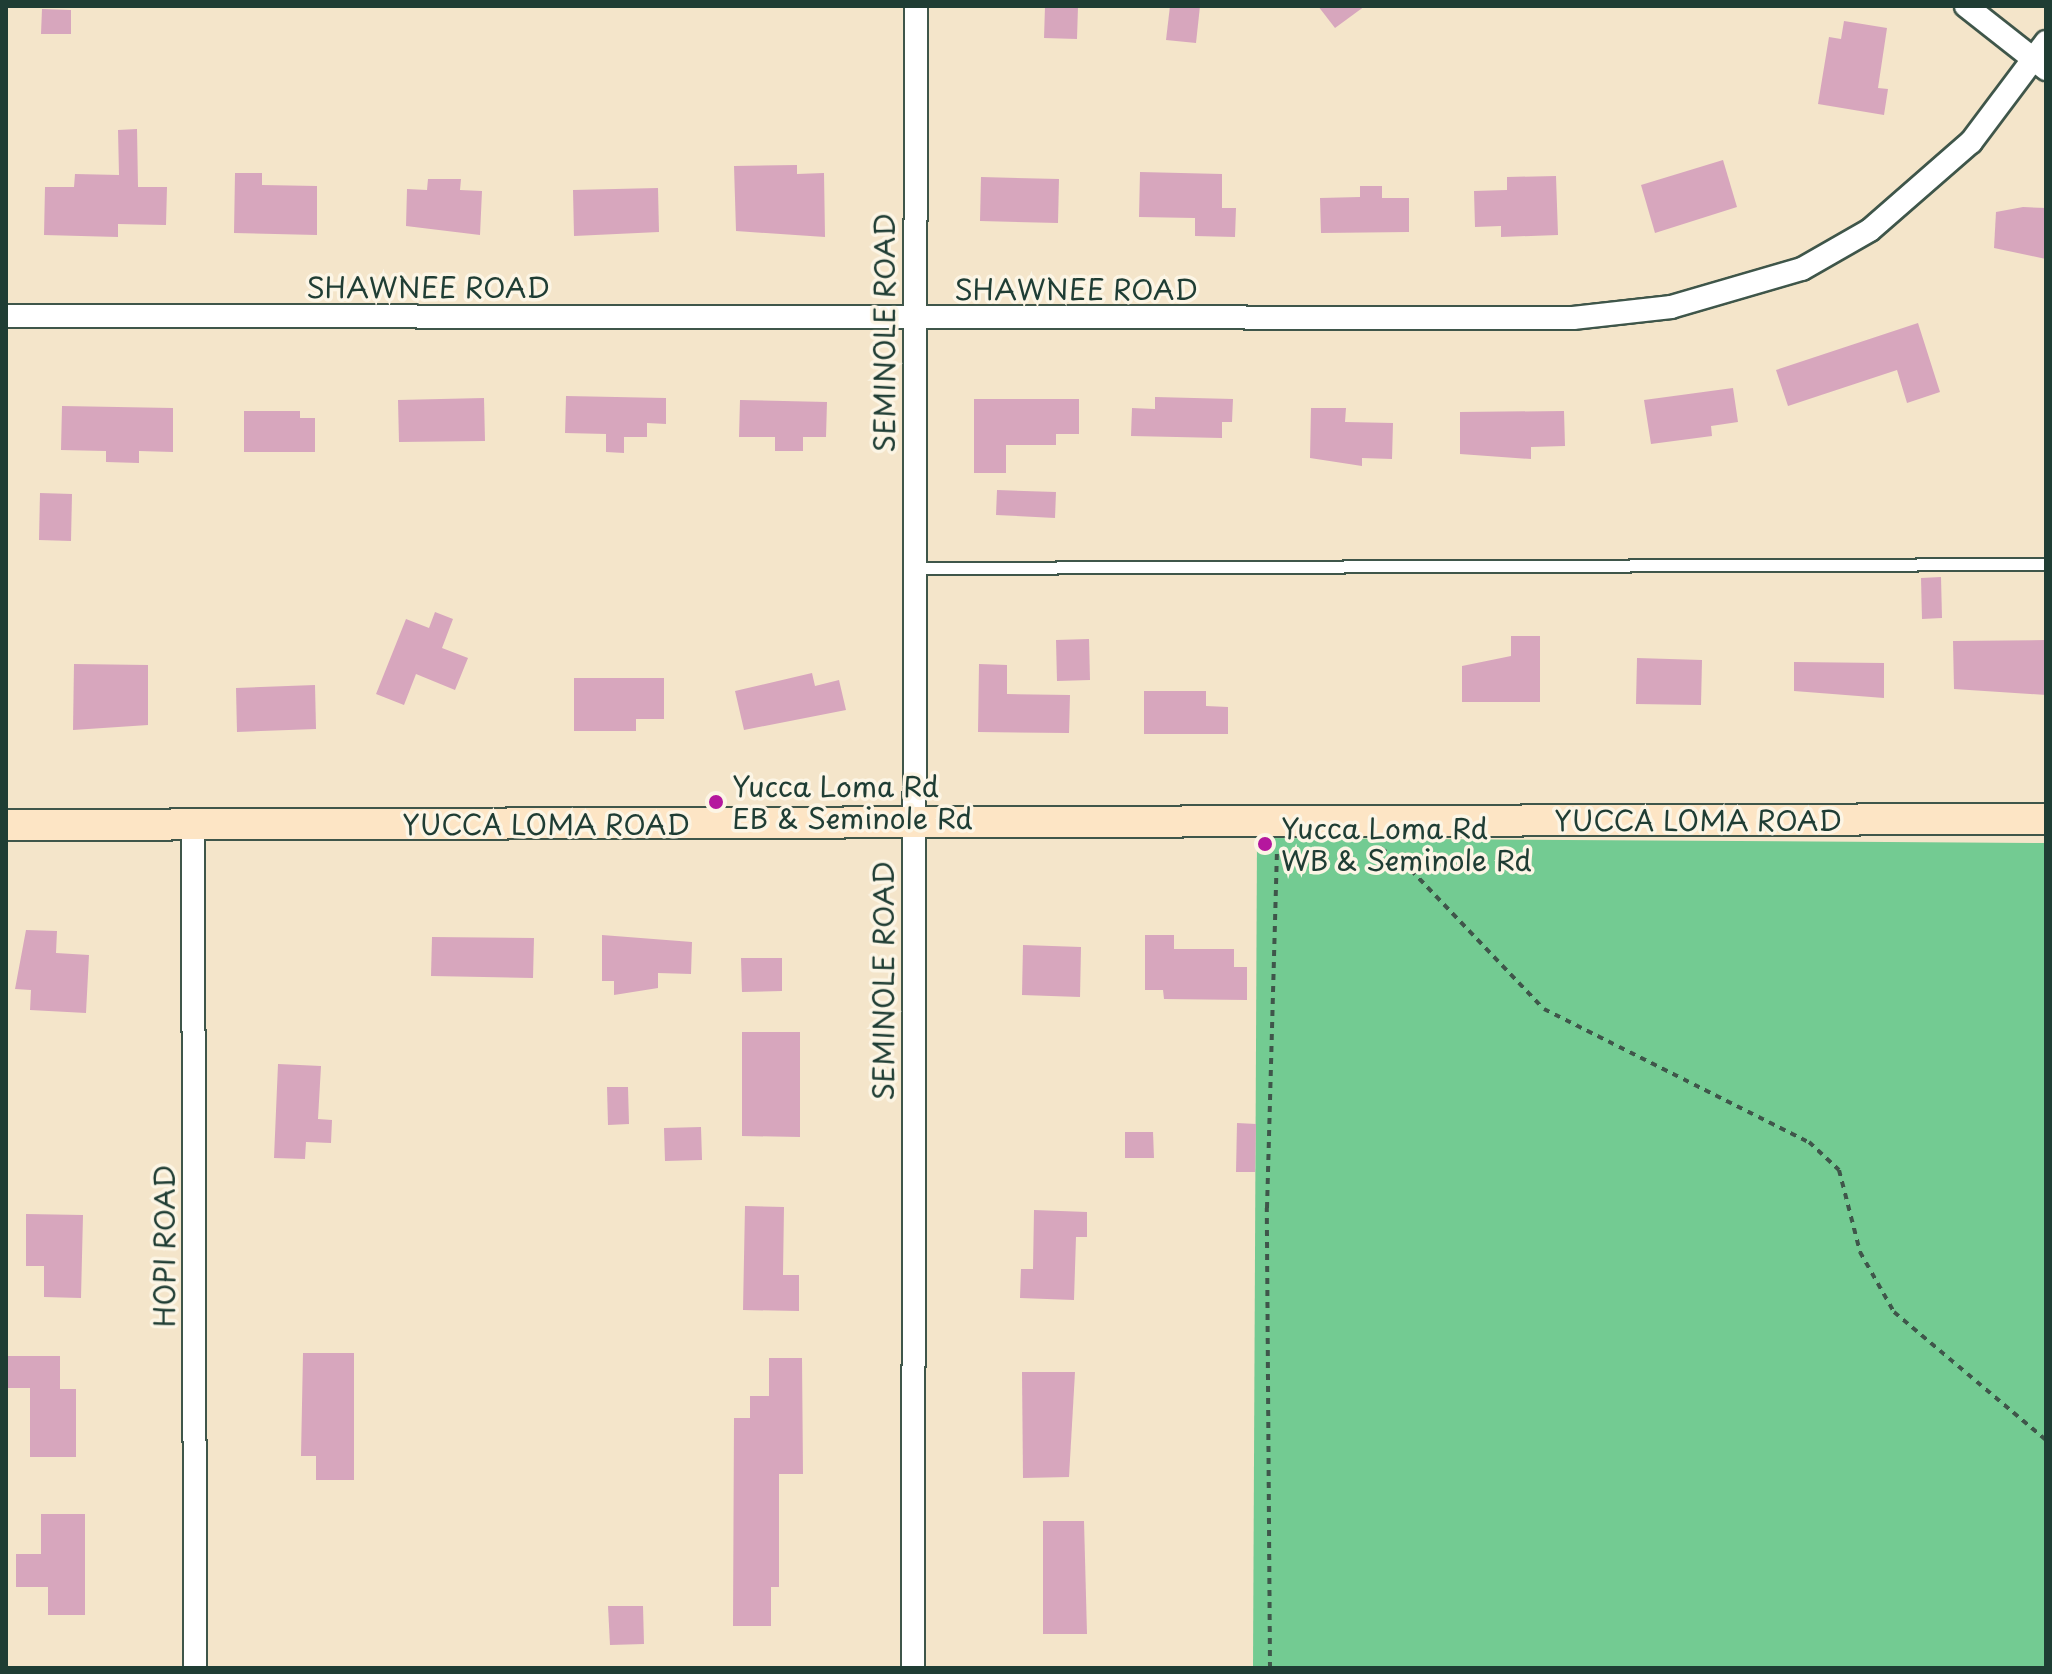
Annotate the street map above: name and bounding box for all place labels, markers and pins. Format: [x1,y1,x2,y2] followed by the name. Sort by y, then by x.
[732,769,974,835] place label: Yucca Loma Rd EB & Seminole Rd
[707,793,725,811] marker: Yucca Loma Rd EB & Seminole Rd
[1281,811,1534,877] place label: Yucca Loma Rd WB & Seminole Rd
[1256,835,1274,853] marker: Yucca Loma Rd WB & Seminole Rd

